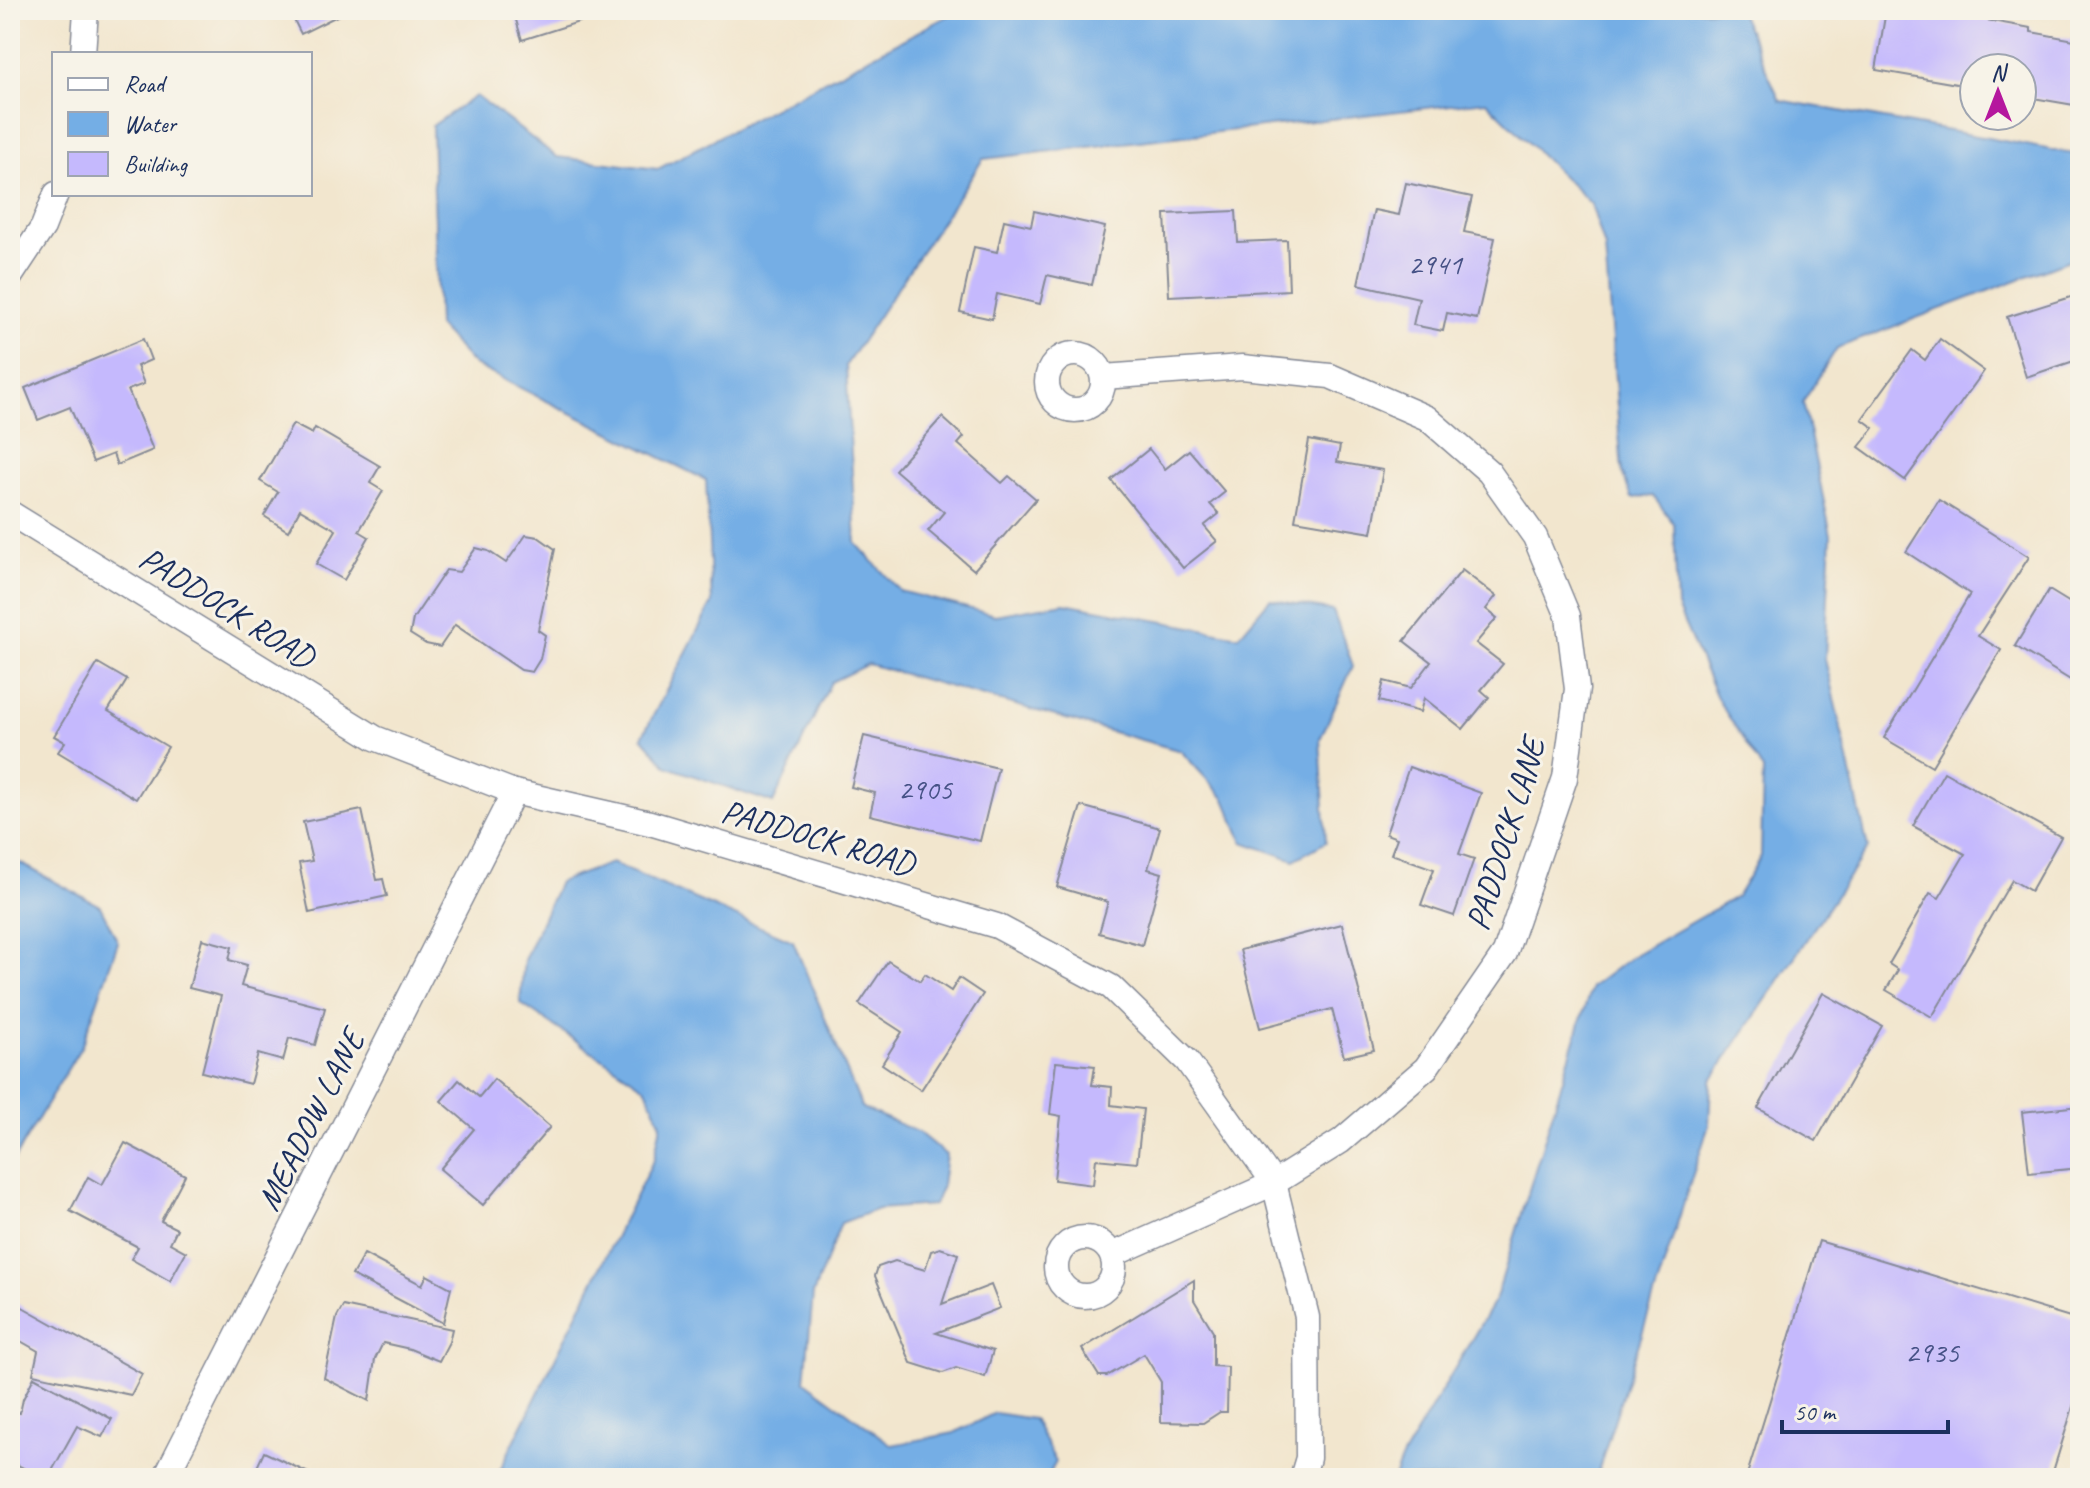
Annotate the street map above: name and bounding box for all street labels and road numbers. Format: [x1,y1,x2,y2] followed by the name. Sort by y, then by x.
[132,536,325,680] street label: PADDOCK ROAD
[1455,729,1556,935] street label: PADDOCK LANE
[717,789,922,886] street label: PADDOCK ROAD
[246,1019,376,1217] street label: MEADOW LANE

